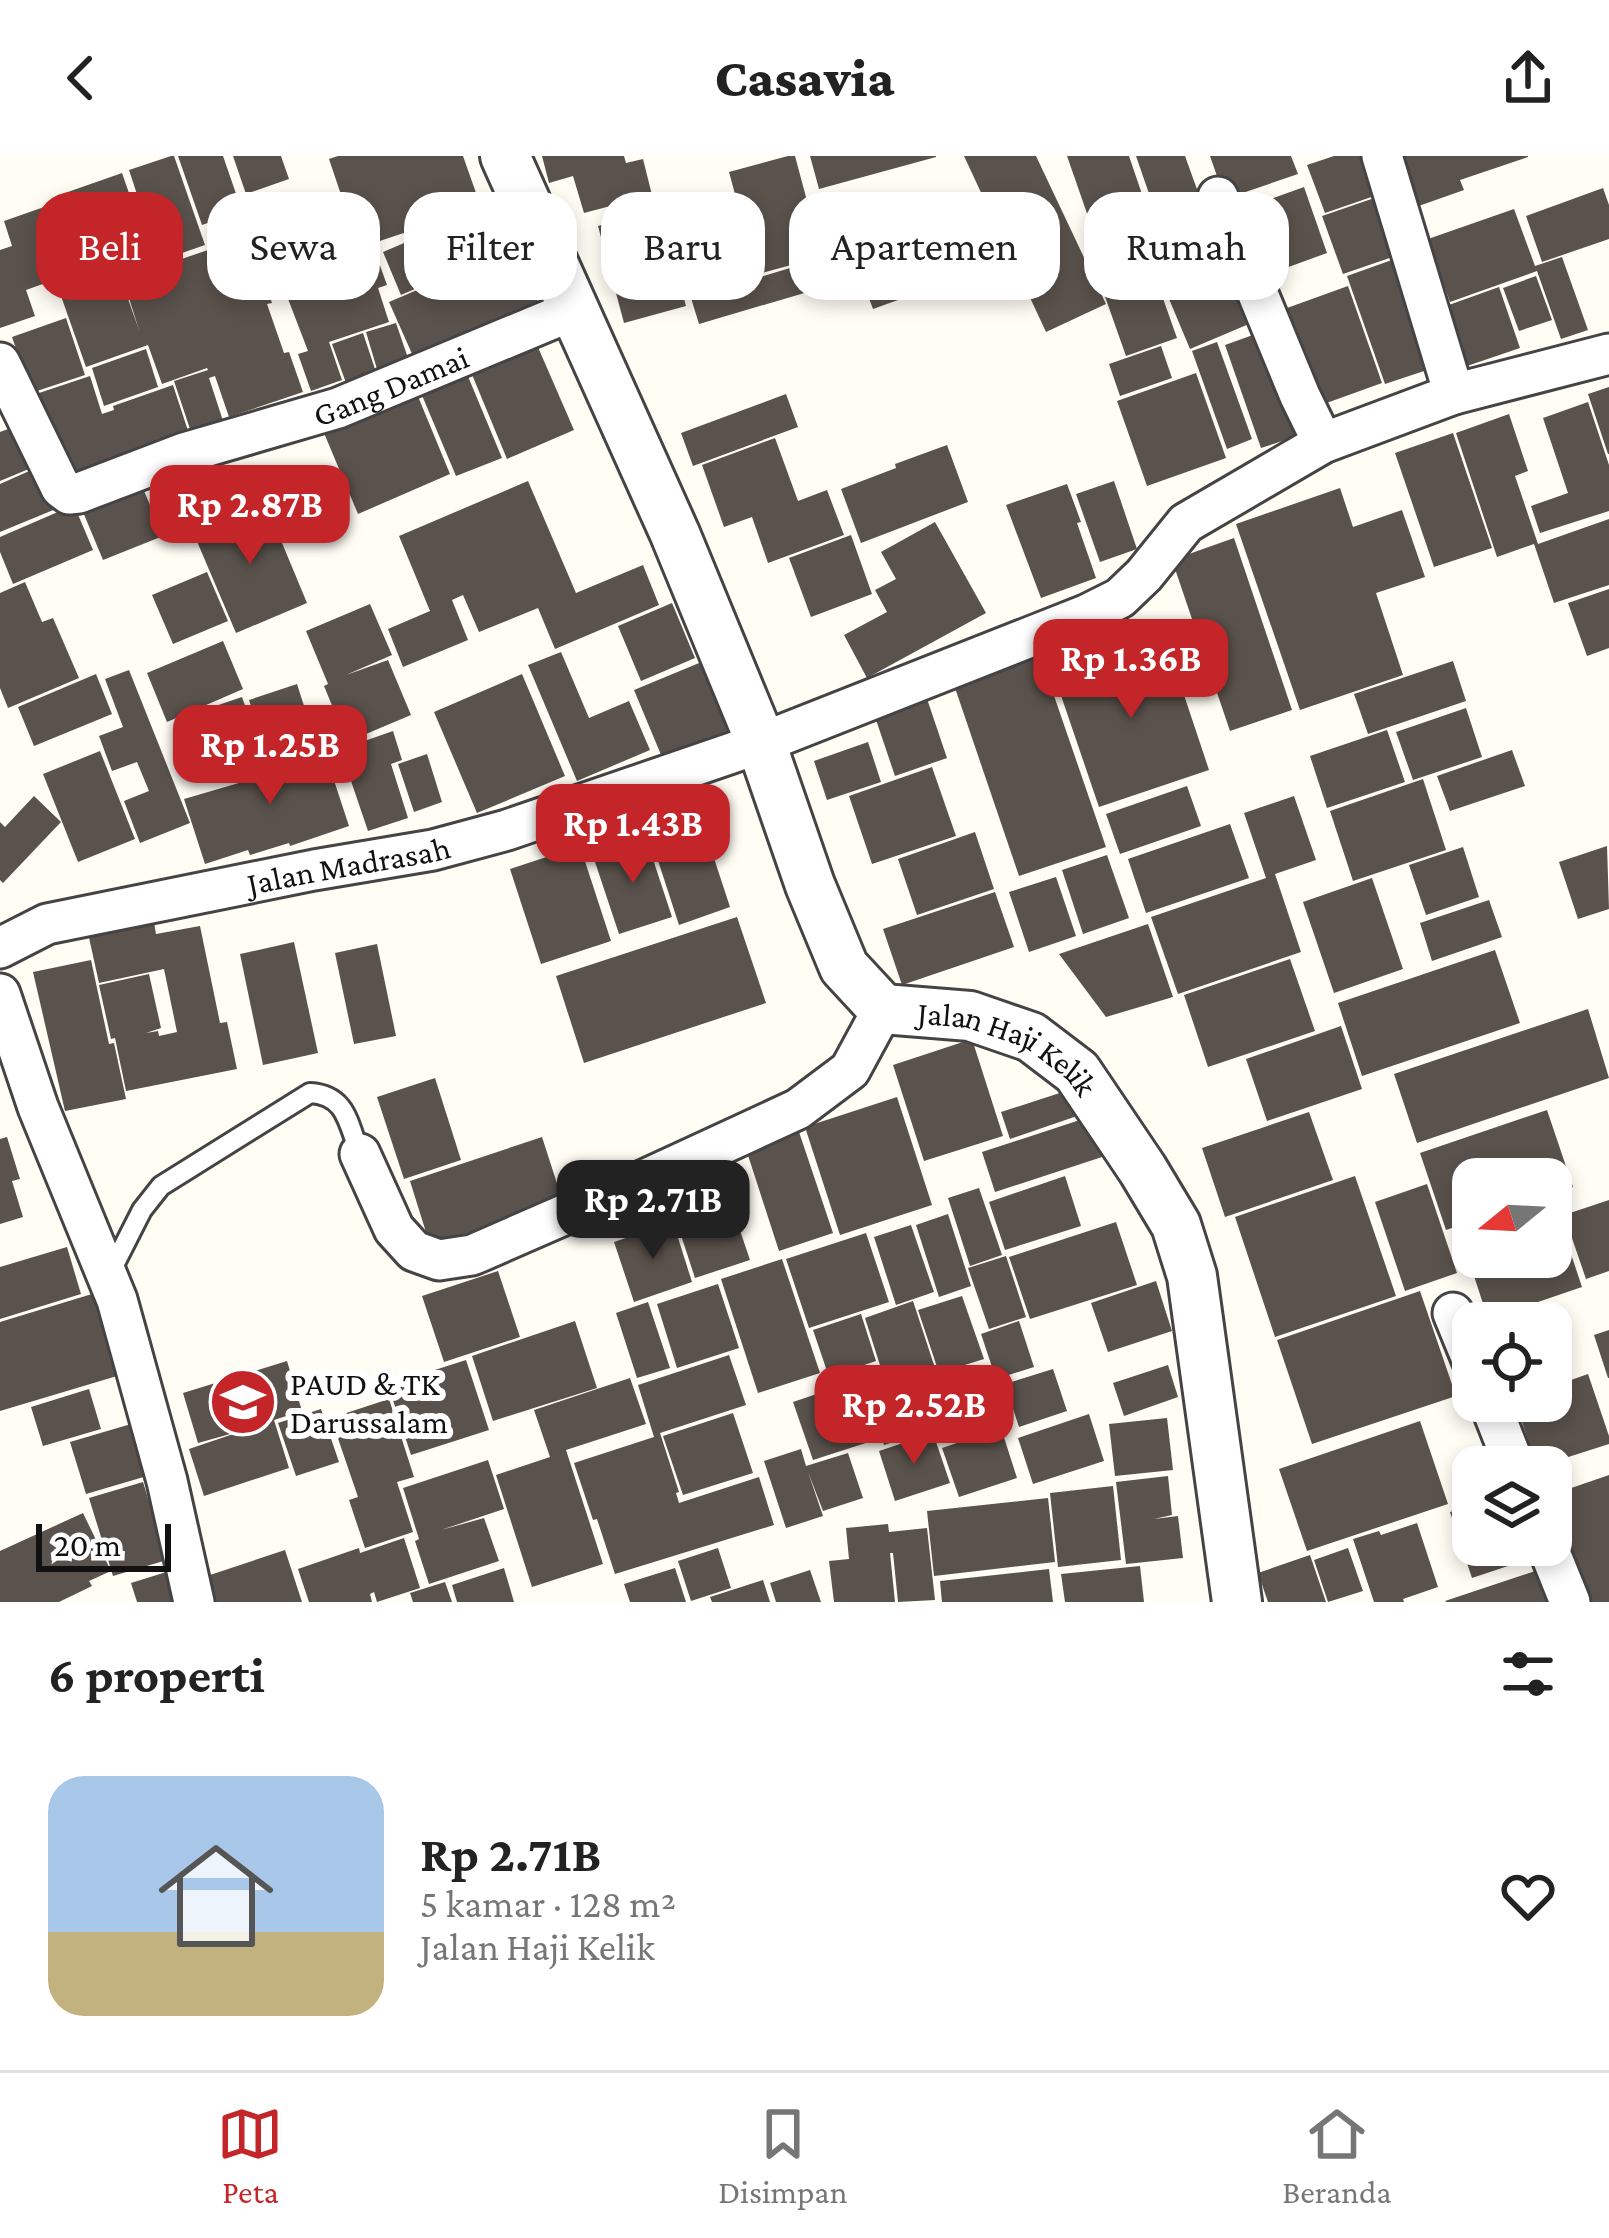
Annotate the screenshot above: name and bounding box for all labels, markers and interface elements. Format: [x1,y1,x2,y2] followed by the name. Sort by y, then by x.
[48,45,114,111] icon: back
[1495,45,1561,111] icon: share
[715,48,894,108] text: Casavia
[36,192,183,300] chip: Beli
[207,192,380,300] chip: Sewa
[404,192,577,300] chip: Filter
[601,192,765,300] chip: Baru
[789,192,1060,300] chip: Apartemen
[1084,192,1289,300] chip: Rumah
[309,338,473,433] street label: Gang Damai
[126,465,374,567] pin: Rp 2.87B
[177,482,323,525] text: Rp 2.87B
[1007,619,1255,721] pin: Rp 1.36B
[1060,636,1202,679] text: Rp 1.36B
[146,705,394,807] pin: Rp 1.25B
[200,722,340,765] text: Rp 1.25B
[509,784,757,886] pin: Rp 1.43B
[563,801,703,844] text: Rp 1.43B
[241,828,454,902] street label: Jalan Madrasah
[913,993,1106,1102] street label: Jalan Haji Kelik
[1452,1158,1572,1278] north arrow
[1452,1158,1572,1566] map controls
[529,1160,777,1262] pin: Rp 2.71B
[584,1177,722,1220] text: Rp 2.71B
[1452,1302,1572,1422] button: locate
[290,1365,448,1440] place label: PAUD & TK Darussalam
[790,1365,1038,1467] pin: Rp 2.52B
[208,1367,278,1437] school or university icon: PAUD & TK Darussalam
[842,1382,986,1425] text: Rp 2.52B
[1452,1446,1572,1566] button: layers
[36,1518,171,1571] scale bar
[54,1526,121,1563] text: 20 m
[1495,1641,1561,1707] icon: filters
[48,1646,265,1703] text: 6 properti
[144,1824,288,1968] icon: home
[420,1825,601,1882] text: Rp 2.71B
[1495,1863,1561,1929] icon: heart
[420,1882,676,1925] text: 5 kamar · 128 m²
[420,1925,655,1968] text: Jalan Haji Kelik
[217,2101,283,2210] tab: Peta
[718,2101,847,2210] tab: Disimpan
[1282,2101,1392,2210] tab: Beranda

